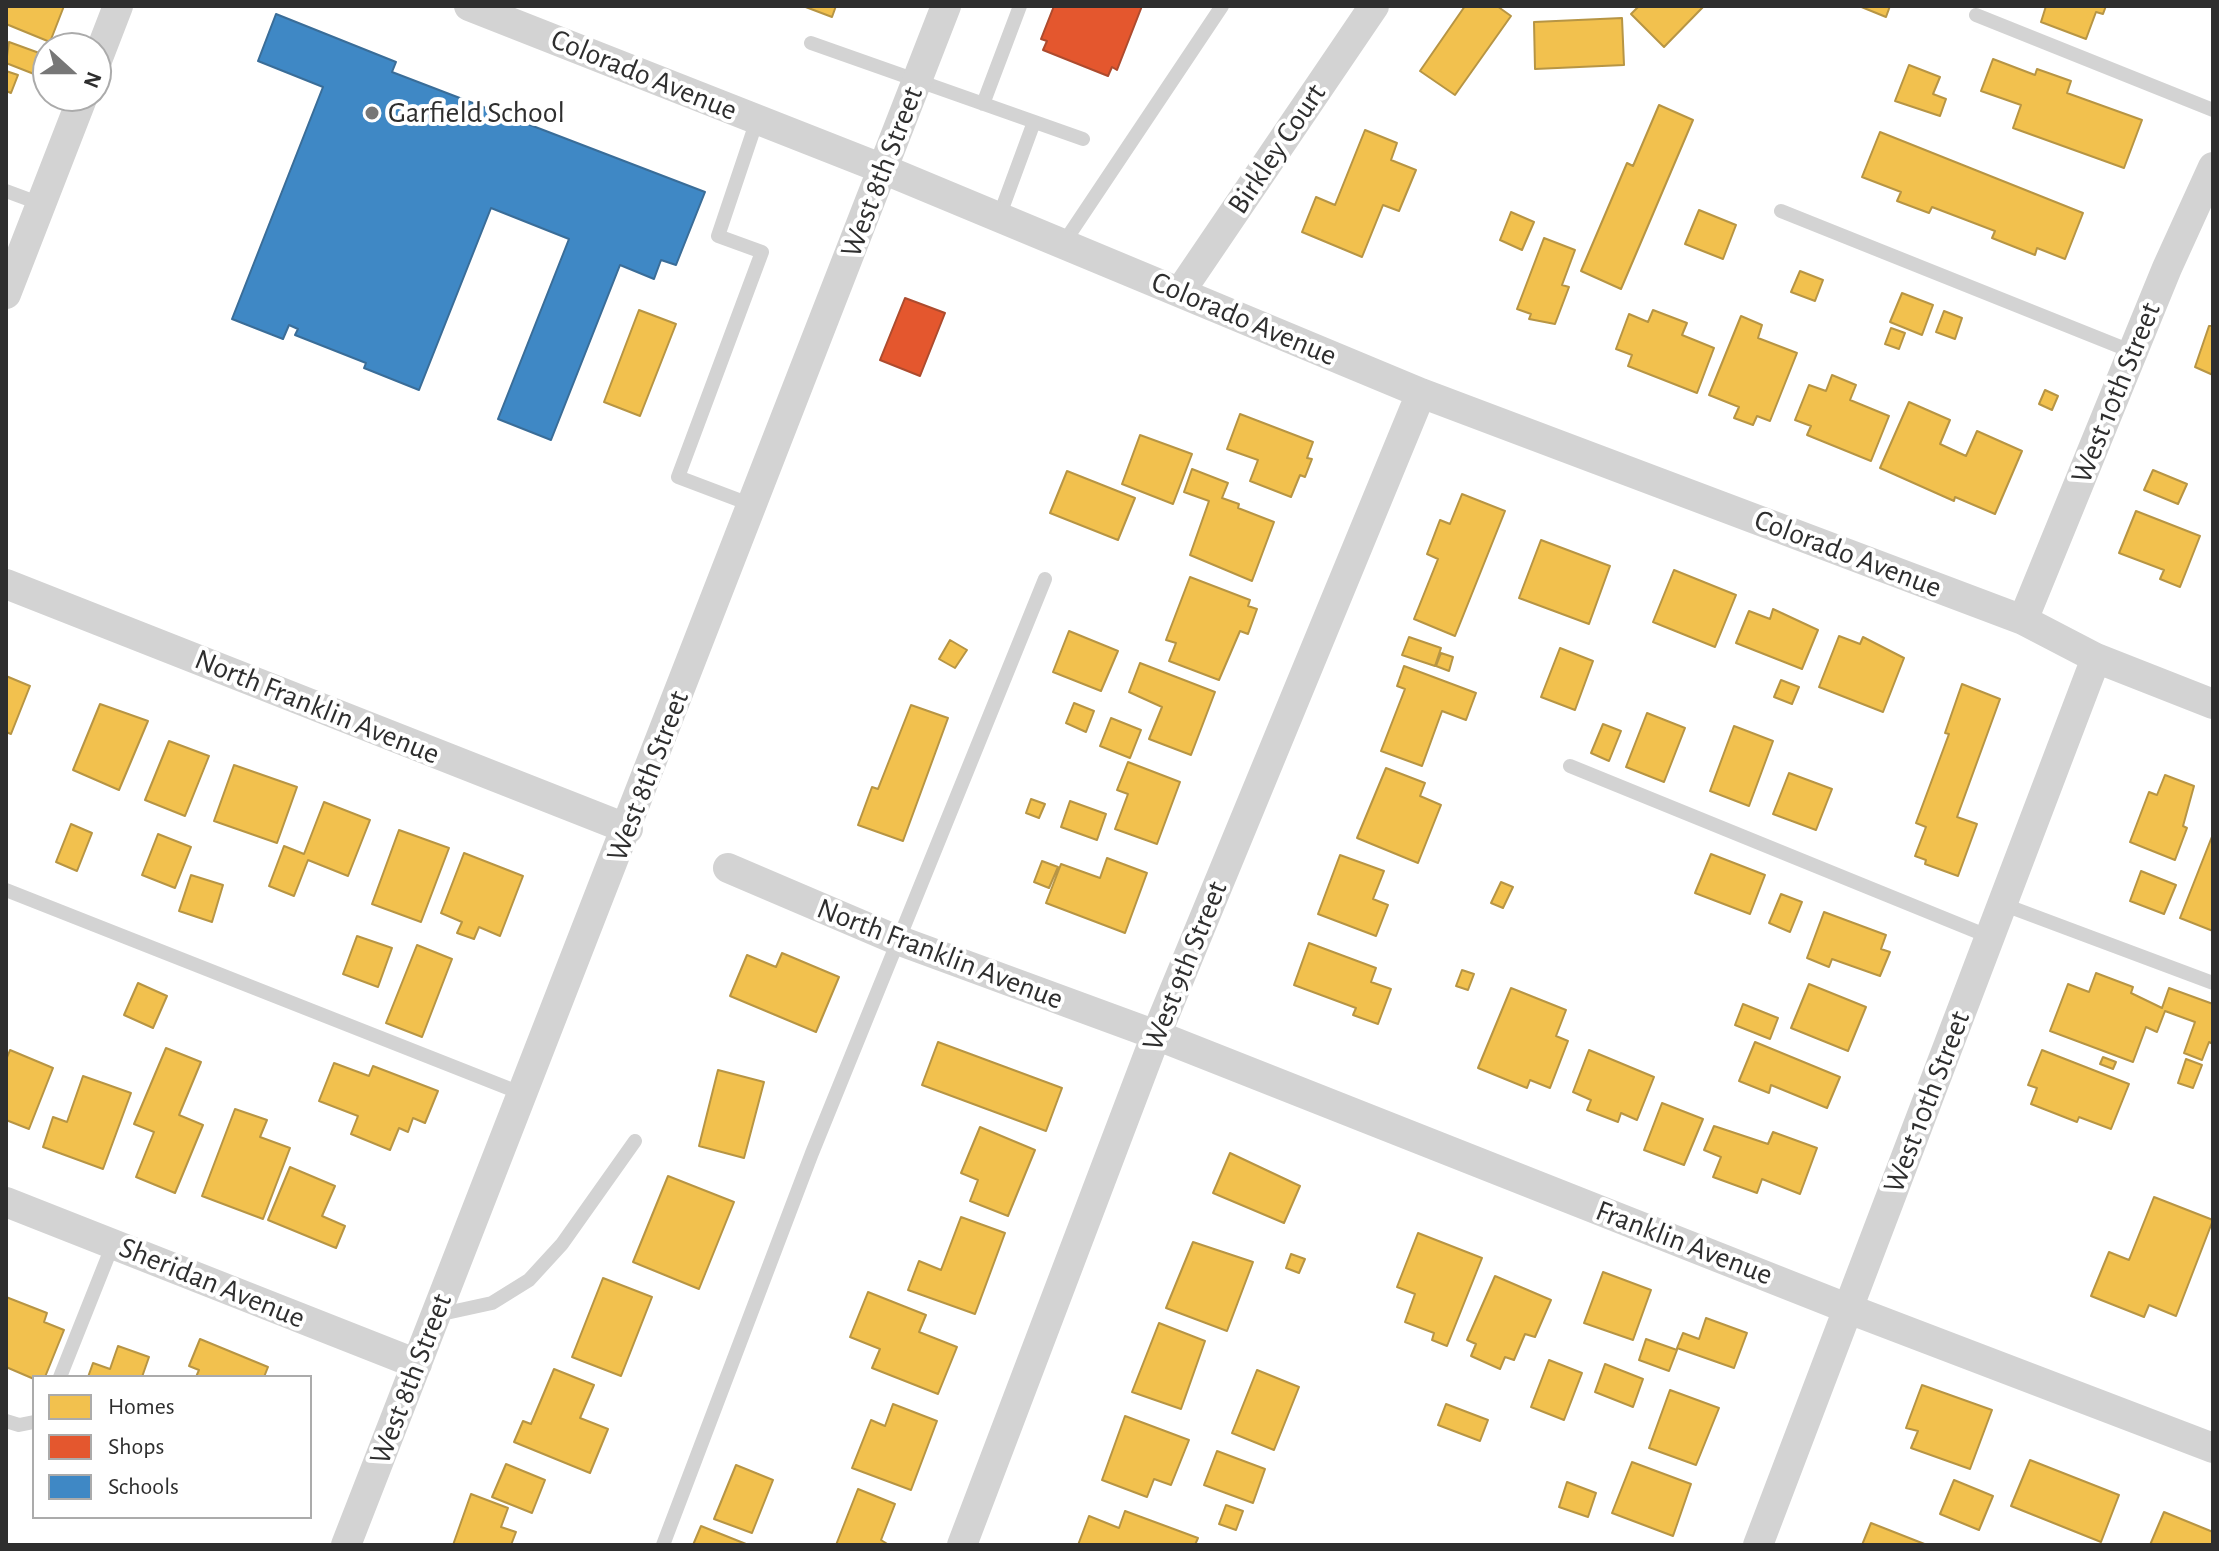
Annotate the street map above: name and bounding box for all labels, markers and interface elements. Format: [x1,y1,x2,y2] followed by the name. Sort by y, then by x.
[546,21,742,129] street label: Colorado Avenue
[32,32,112,112] north arrow
[80,69,106,91] text: N
[1220,77,1334,221] street label: Birkley Court
[833,82,931,262] street label: West 8th Street
[388,95,565,131] place label: Garfield School
[363,104,381,122] marker: Garfield School
[1146,264,1342,374] street label: Colorado Avenue
[2063,297,2169,489] street label: West 10th Street
[1749,502,1947,606] street label: Colorado Avenue
[189,641,445,773] street label: North Franklin Avenue
[599,686,697,866] street label: West 8th Street
[1135,876,1235,1056] street label: West 9th Street
[812,890,1068,1018] street label: North Franklin Avenue
[1876,1006,1978,1198] street label: West 10th Street
[1590,1193,1778,1293] street label: Franklin Avenue
[114,1229,310,1337] street label: Sheridan Avenue
[362,1289,460,1469] street label: West 8th Street
[32,1375,312,1519] legend
[108,1395,175,1419] text: Homes
[108,1435,164,1459] text: Shops
[108,1475,179,1499] text: Schools

